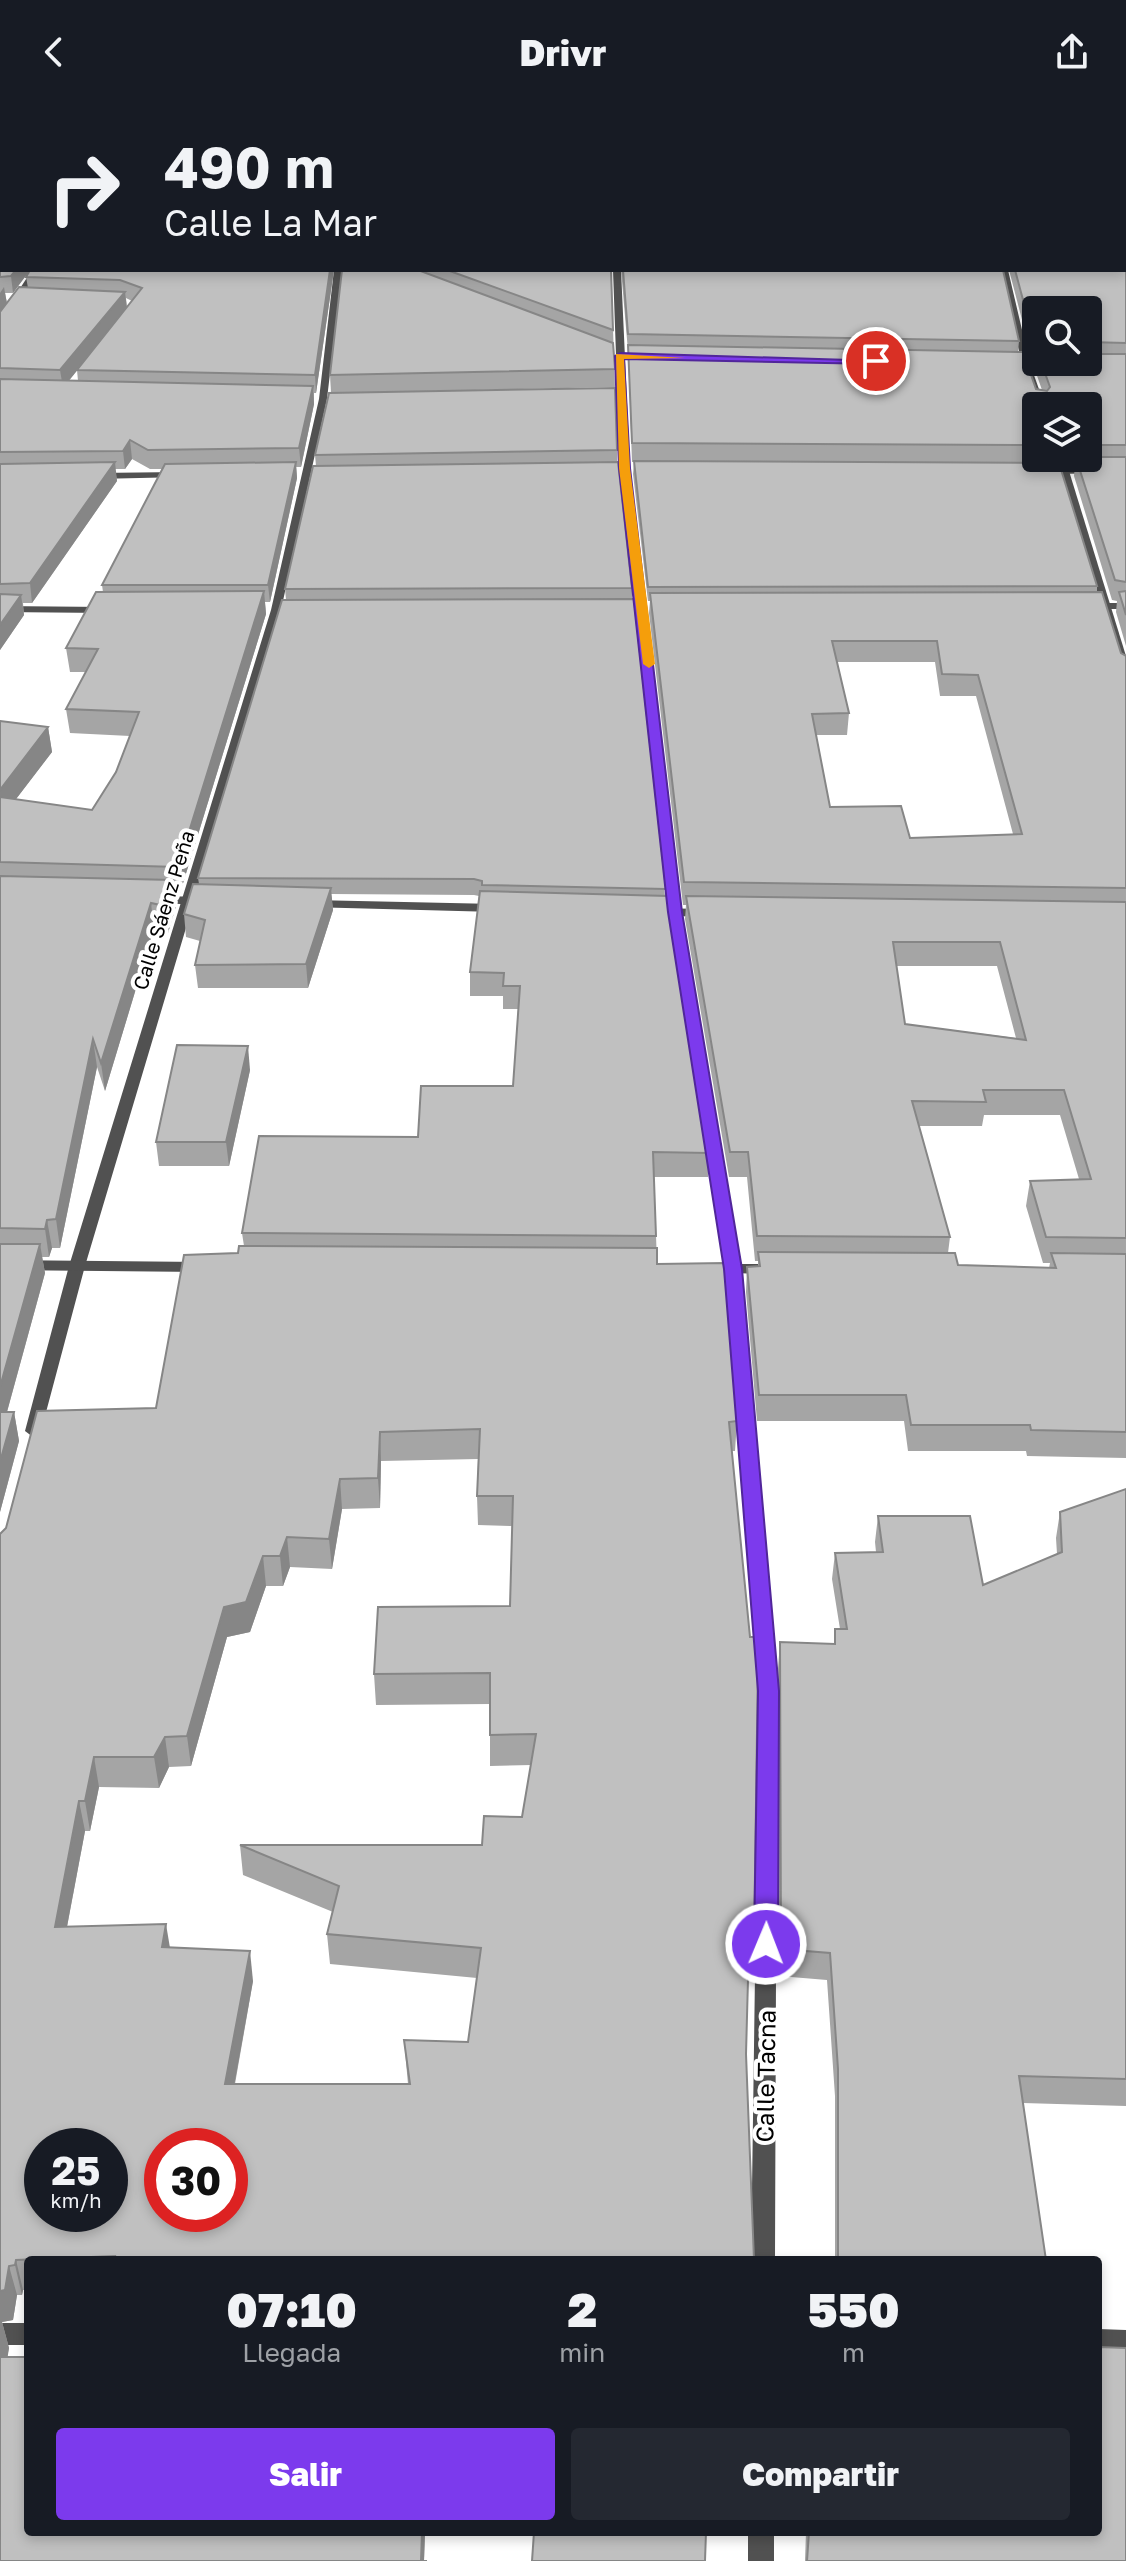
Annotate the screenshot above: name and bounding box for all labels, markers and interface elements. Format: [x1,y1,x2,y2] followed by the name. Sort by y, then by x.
[32,30,76,74] icon: back
[1050,30,1094,74] icon: share
[520,31,606,74] text: Drivr
[164,133,334,200] text: 490 m
[32,136,136,240] icon: right
[164,201,377,244] text: Calle La Mar
[1022,296,1102,472] map controls
[1022,296,1102,376] button: search
[842,327,910,395] pin
[854,339,898,383] icon: arrive
[1022,392,1102,472] button: layers
[127,827,199,993] street label: Calle Sáenz Peña
[724,1902,808,1986] position arrow
[749,2009,781,2143] street label: Calle Tacna
[144,2128,248,2232] speed limit sign: 30
[52,2146,100,2194] text: 25
[51,2188,101,2212] text: km/h
[226,2280,357,2338] text: 07:10
[567,2280,597,2338] text: 2
[808,2280,900,2338] text: 550
[242,2337,341,2368] text: Llegada
[559,2337,605,2368] text: min
[842,2337,865,2368] text: m
[56,2428,555,2520] button: Salir
[571,2428,1070,2520] button: Compartir

